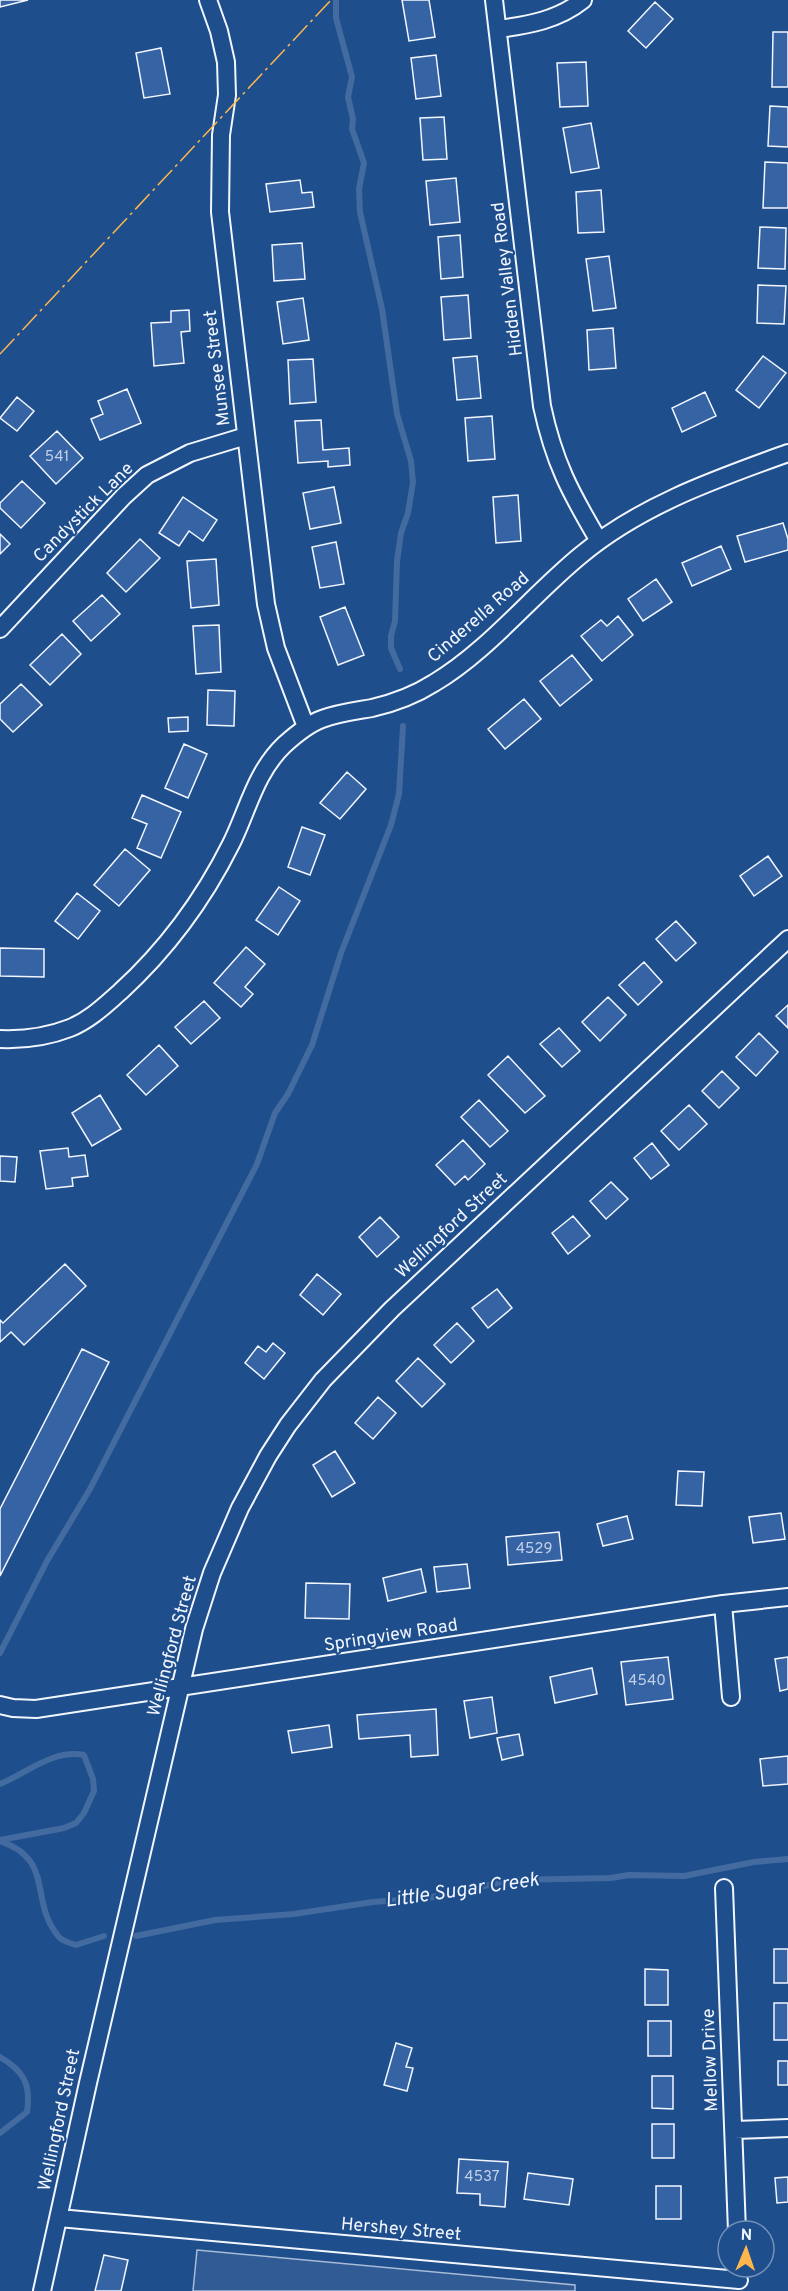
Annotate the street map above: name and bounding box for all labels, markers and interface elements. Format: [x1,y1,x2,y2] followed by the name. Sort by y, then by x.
[487,201,529,357] street label: Hidden Valley Road
[199,309,237,427] street label: Munsee Street
[45,448,69,467] house number: 541
[29,458,139,568] street label: Candystick Lane
[423,567,535,669] street label: Cinderella Road
[391,1168,513,1284] street label: Wellingford Street
[516,1540,552,1559] house number: 4529
[143,1573,203,1719] street label: Wellingford Street
[322,1614,460,1658] street label: Springview Road
[628,1672,666,1691] house number: 4540
[383,1867,541,1915] water label: Little Sugar Creek
[698,2008,724,2112] street label: Mellow Drive
[34,2047,86,2193] street label: Wellingford Street
[464,2168,500,2187] house number: 4537
[340,2213,462,2247] street label: Hershey Street
[716,2219,776,2279] north arrow
[740,2226,753,2246] text: N

